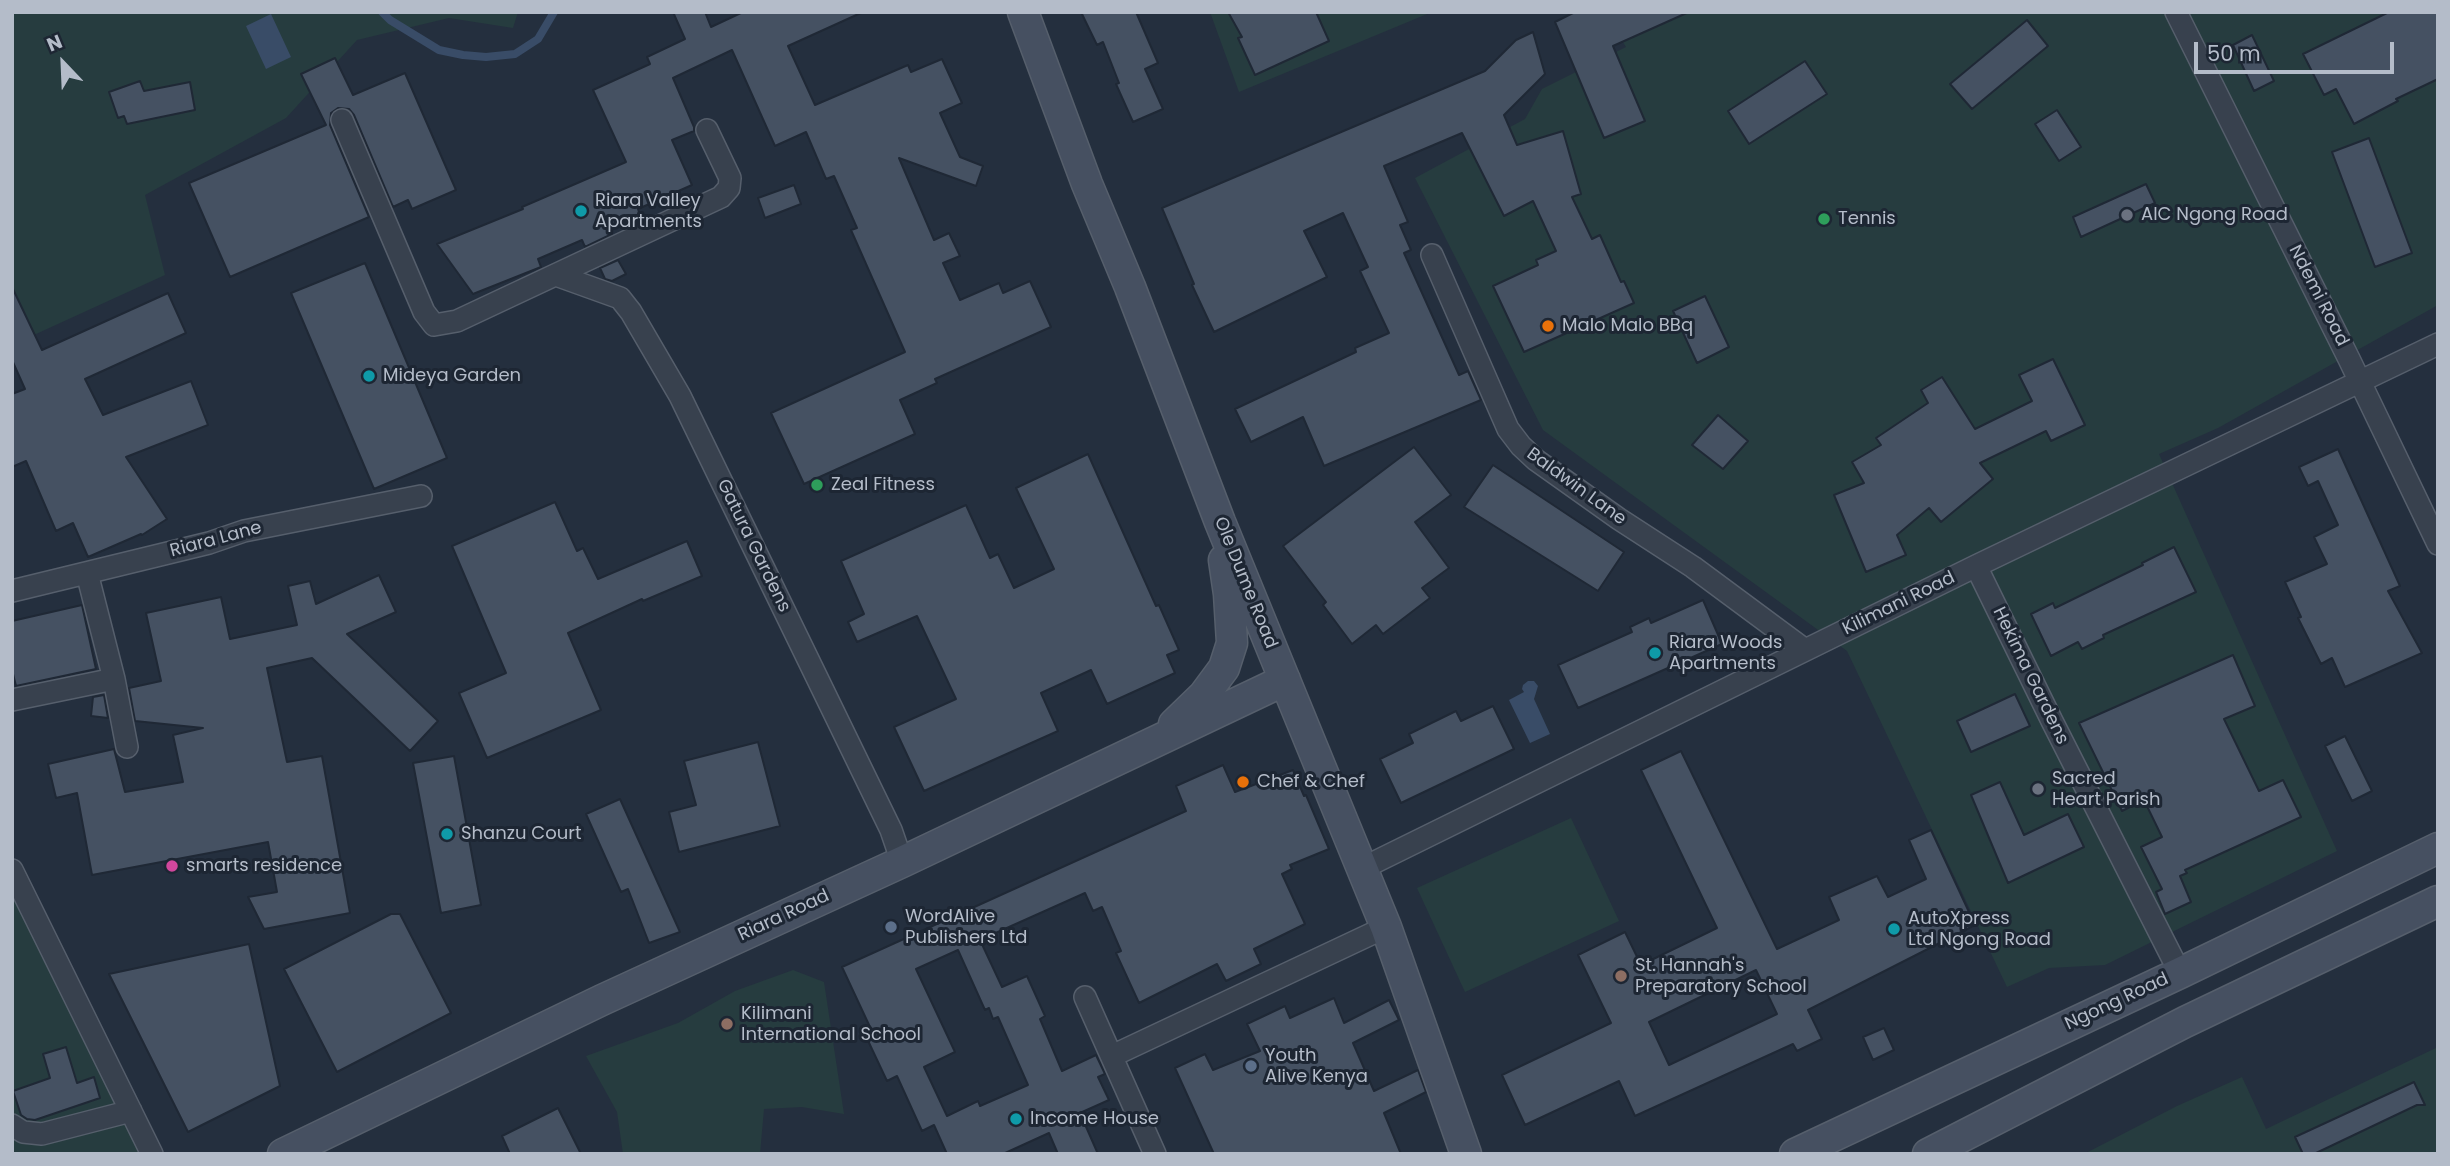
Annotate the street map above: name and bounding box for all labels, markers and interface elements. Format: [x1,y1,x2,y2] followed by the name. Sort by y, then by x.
[28,28,98,98] north arrow
[43,28,66,58] text: N
[2198,28,2398,72] scale bar
[2207,39,2261,68] text: 50 m
[595,190,702,232] place label: Riara Valley Apartments
[573,203,589,219] marker: Riara Valley Apartments
[2141,204,2288,226] place label: AIC Ngong Road
[2119,207,2135,223] marker: AIC Ngong Road
[1838,208,1896,230] place label: Tennis
[1816,211,1832,227] marker: Tennis
[2283,242,2353,350] street label: Ndemi Road
[1562,315,1693,337] place label: Malo Malo BBq
[1540,318,1556,334] marker: Malo Malo BBq
[383,365,521,387] place label: Mideya Garden
[361,368,377,384] marker: Mideya Garden
[1522,444,1630,530] street label: Baldwin Lane
[831,474,935,496] place label: Zeal Fitness
[711,476,795,616] street label: Gatura Gardens
[809,477,825,493] marker: Zeal Fitness
[1209,514,1281,652] street label: Ole Dume Road
[168,517,264,563] street label: Riara Lane
[1839,567,1959,641] street label: Kilimani Road
[1987,604,2073,748] street label: Hekima Gardens
[1669,632,1782,674] place label: Riara Woods Apartments
[1647,645,1663,661] marker: Riara Woods Apartments
[2052,768,2161,810] place label: Sacred Heart Parish
[1257,771,1365,793] place label: Chef & Chef
[1235,774,1251,790] marker: Chef & Chef
[2030,781,2046,797] marker: Sacred Heart Parish
[461,823,581,845] place label: Shanzu Court
[439,826,455,842] marker: Shanzu Court
[186,855,342,877] place label: smarts residence
[164,858,180,874] marker: smarts residence
[735,885,833,947] street label: Riara Road
[905,906,1027,948] place label: WordAlive Publishers Ltd
[1908,908,2051,950] place label: AutoXpress Ltd Ngong Road
[883,919,899,935] marker: WordAlive Publishers Ltd
[1886,921,1902,937] marker: AutoXpress Ltd Ngong Road
[1635,955,1807,998] place label: St. Hannah's Preparatory School
[1613,968,1629,984] marker: St. Hannah's Preparatory School
[2062,969,2172,1035] street label: Ngong Road
[741,1003,921,1046] place label: Kilimani International School
[719,1016,735,1032] marker: Kilimani International School
[1265,1045,1368,1088] place label: Youth Alive Kenya
[1243,1058,1259,1074] marker: Youth Alive Kenya
[1030,1108,1159,1130] place label: Income House
[1008,1111,1024,1127] marker: Income House

